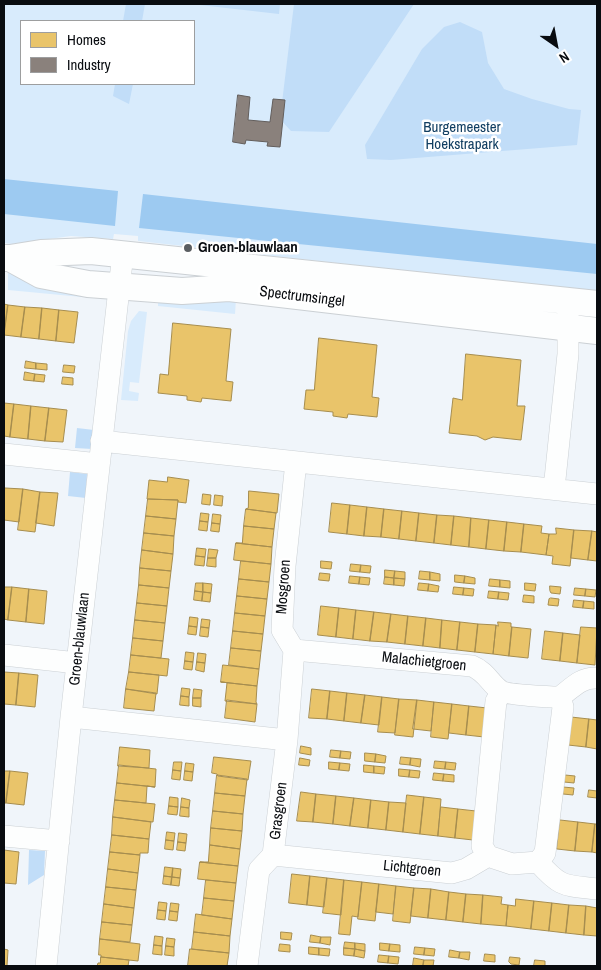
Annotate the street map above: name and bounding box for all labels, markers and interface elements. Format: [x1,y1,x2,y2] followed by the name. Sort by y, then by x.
[20,20,195,85] legend
[531,20,581,70] north arrow
[67,29,106,50] text: Homes
[556,48,573,67] text: N
[67,54,111,75] text: Industry
[423,119,501,154] park label: Burgemeester Hoekstrapark
[198,239,298,257] place label: Groen-blauwlaan
[182,242,194,254] marker: Groen-blauwlaan
[258,283,346,311] street label: Spectrumsingel
[273,559,295,615] street label: Mosgroen
[66,591,94,687] street label: Groen-blauwlaan
[381,649,467,675] street label: Malachietgroen
[267,781,291,841] street label: Grasgroen
[382,857,442,881] street label: Lichtgroen

